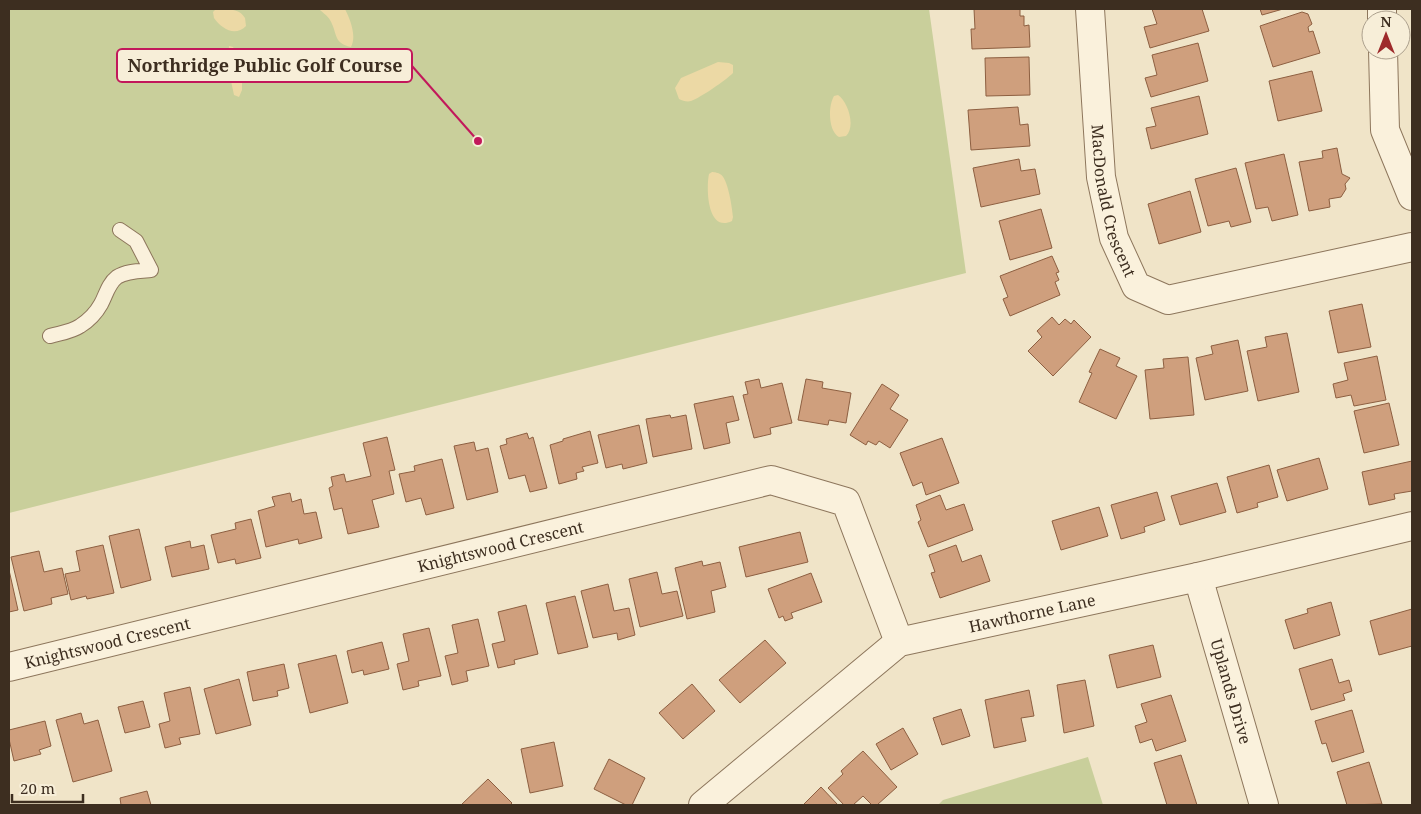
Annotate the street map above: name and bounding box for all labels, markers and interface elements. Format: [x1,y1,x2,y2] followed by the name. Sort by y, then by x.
[1361,10,1411,60] north arrow
[1380,12,1392,31] text: N
[117,49,412,82] callout: Northridge Public Golf Course
[127,53,403,77] text: Northridge Public Golf Course
[1087,124,1141,281] street label: MacDonald Crescent
[415,515,586,577] street label: Knightswood Crescent
[967,589,1097,638] street label: Hawthorne Lane
[22,612,193,674] street label: Knightswood Crescent
[1205,636,1257,747] street label: Uplands Drive
[12,772,84,804] scale bar
[20,778,55,798] text: 20 m

